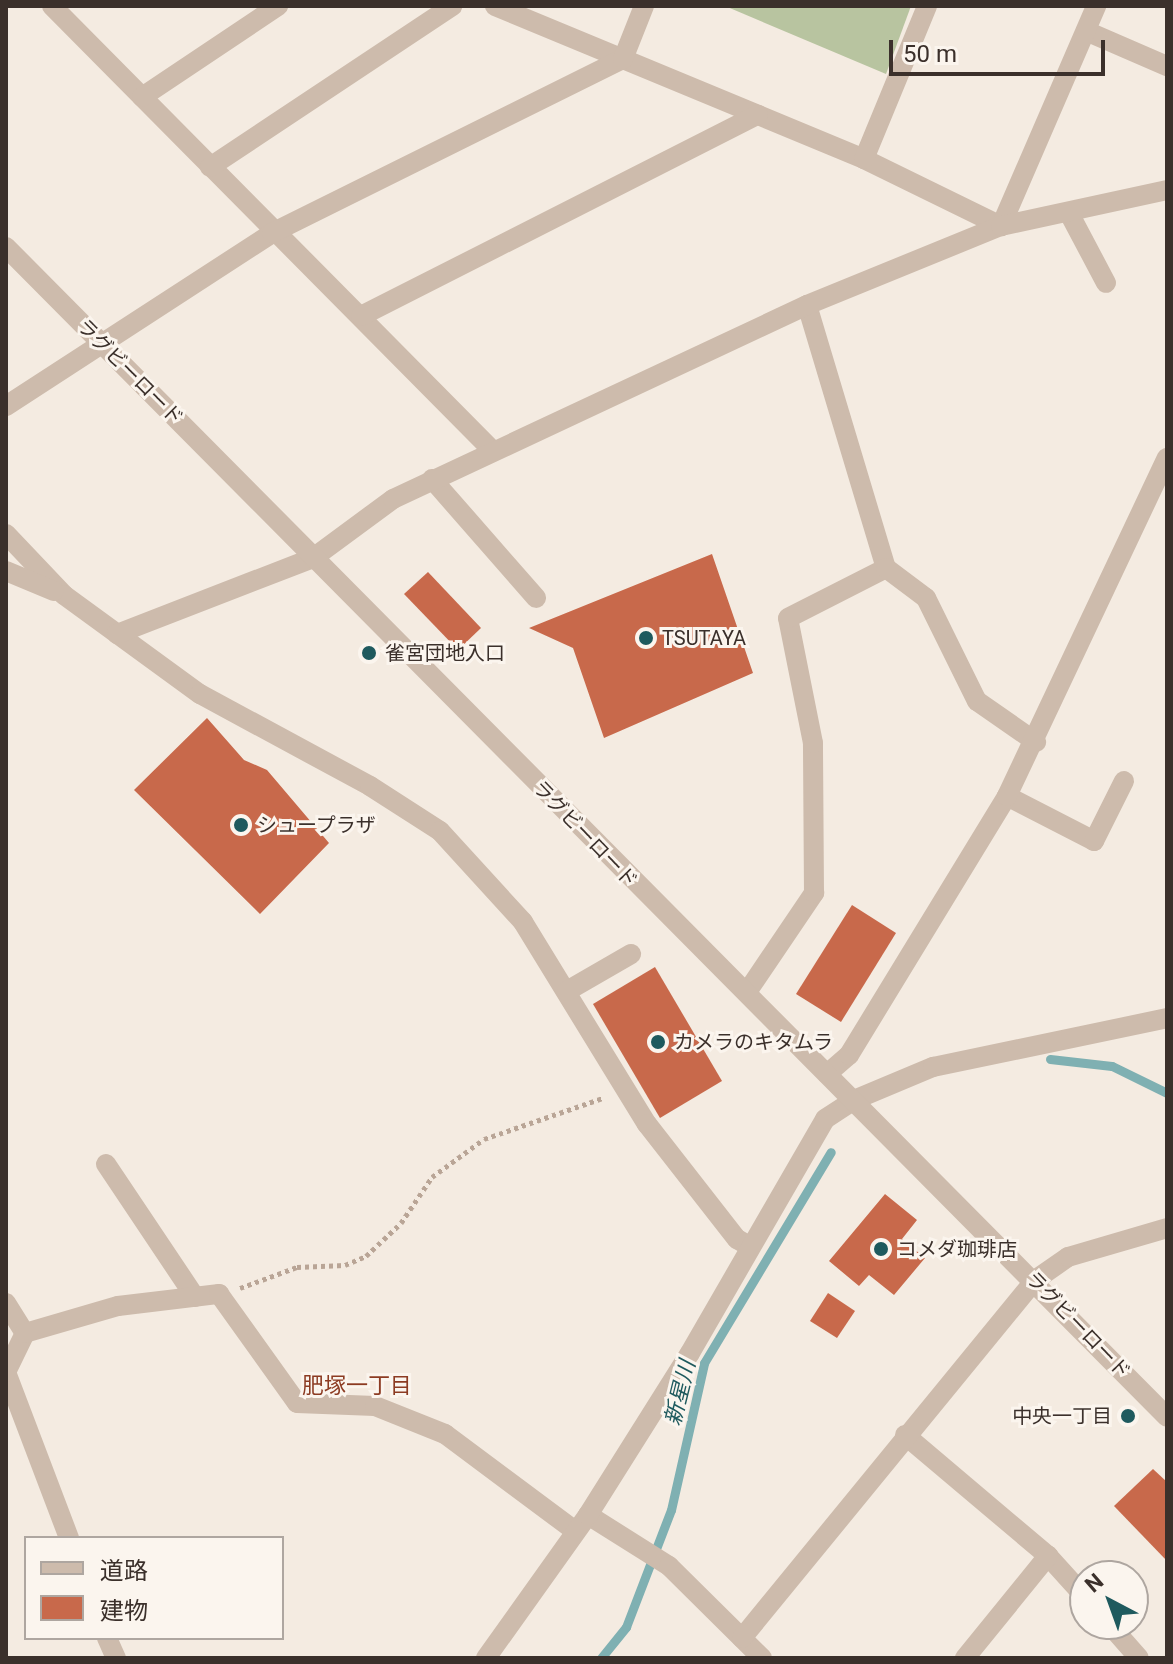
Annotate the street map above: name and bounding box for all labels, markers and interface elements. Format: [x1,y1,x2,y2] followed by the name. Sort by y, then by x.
[893,24,1109,74] scale bar
[903,40,957,68] text: 50 m
[72,314,188,430] street label: ラグビーロード
[662,626,746,650] place label: TSUTAYA
[637,629,655,647] marker: TSUTAYA
[385,641,505,665] place label: 雀宮団地入口
[360,644,378,662] marker: 雀宮団地入口
[528,775,642,893] street label: ラグビーロード
[257,813,377,837] place label: シュープラザ
[232,816,250,834] marker: シュープラザ
[674,1030,834,1054] place label: カメラのキタムラ
[649,1033,667,1051] marker: カメラのキタムラ
[897,1237,1017,1261] place label: コメダ珈琲店
[872,1240,890,1258] marker: コメダ珈琲店
[1021,1266,1135,1384] street label: ラグビーロード
[659,1358,701,1428] water label: 新星川
[302,1373,412,1399] district label: 肥塚一丁目
[1012,1404,1112,1428] place label: 中央一丁目
[1119,1407,1137,1425] marker: 中央一丁目
[24,1536,284,1640] legend
[100,1557,148,1585] text: 道路
[1069,1560,1149,1640] north arrow
[1080,1568,1108,1598] text: N
[100,1597,148,1625] text: 建物

